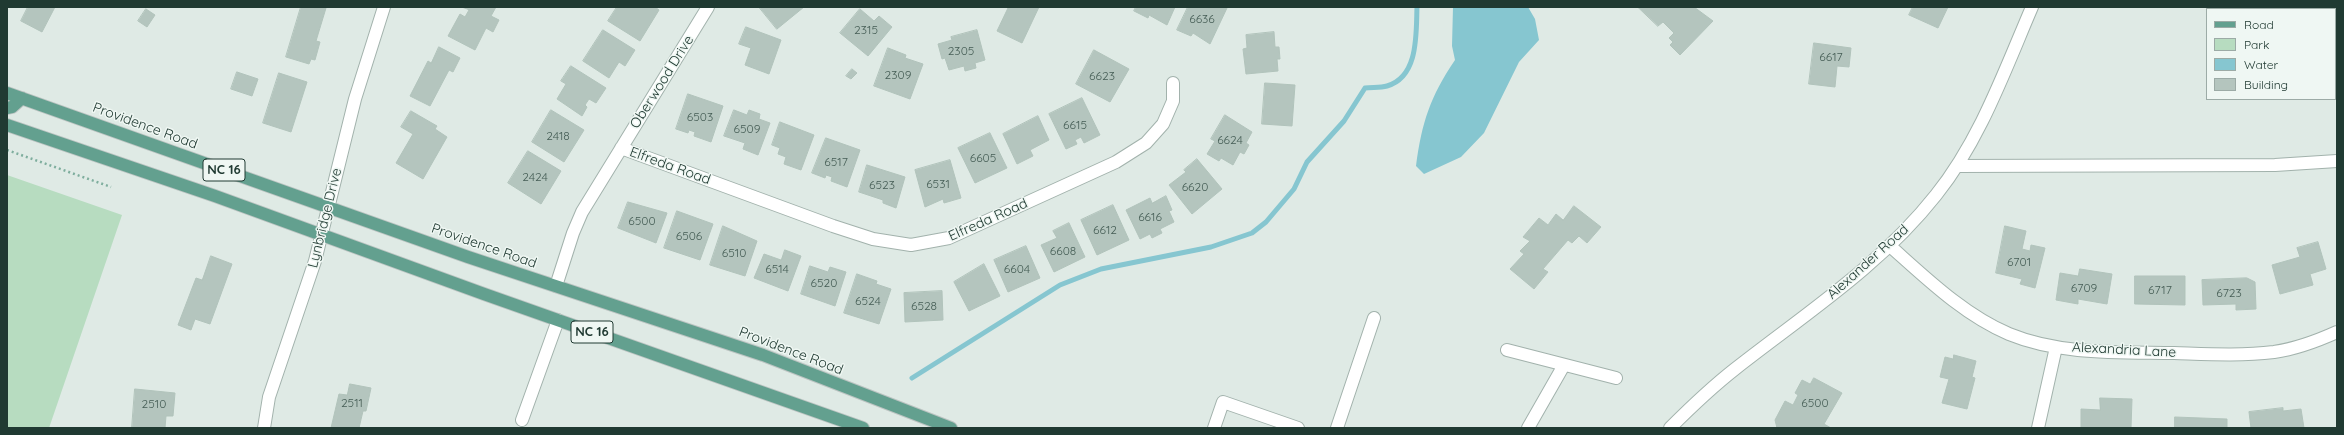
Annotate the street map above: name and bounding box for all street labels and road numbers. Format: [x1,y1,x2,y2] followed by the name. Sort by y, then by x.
[627,32,697,132] street label: Oberwood Drive
[90,99,200,153] street label: Providence Road
[627,144,713,188] street label: Elfreda Road
[203,159,245,181] road number: NC 16
[304,166,346,270] street label: Lynbridge Drive
[946,195,1030,245] street label: Elfreda Road
[429,220,539,272] street label: Providence Road
[1824,221,1912,303] street label: Alexander Road
[571,321,613,343] road number: NC 16
[736,323,846,379] street label: Providence Road
[2071,339,2177,361] street label: Alexandria Lane

